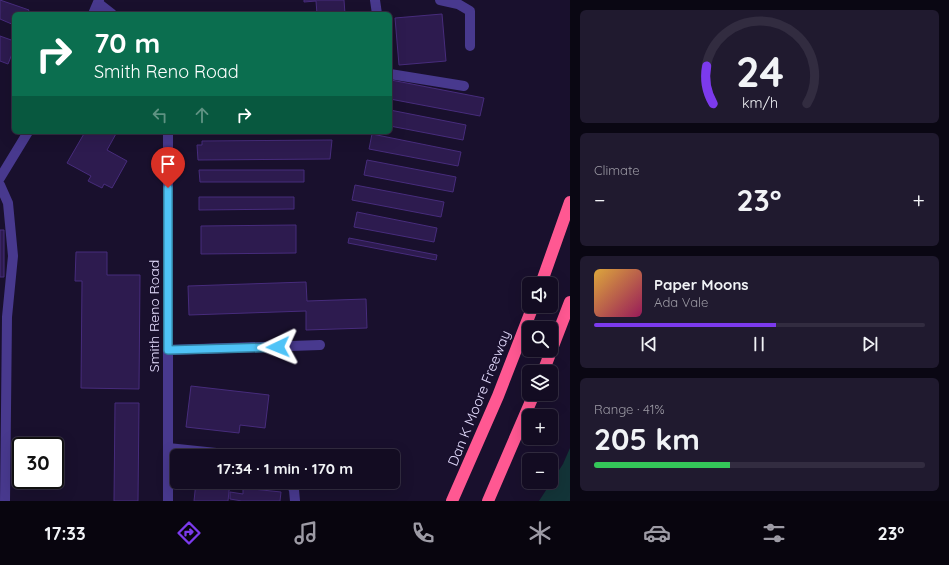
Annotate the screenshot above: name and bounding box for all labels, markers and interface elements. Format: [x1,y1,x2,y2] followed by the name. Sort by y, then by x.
[94,25,160,60] text: 70 m
[28,28,80,80] icon: right
[735,45,784,97] text: 24
[94,60,239,83] text: Smith Reno Road
[741,94,778,112] text: km/h
[149,104,171,126] icon: left
[191,104,213,126] icon: ahead
[233,104,255,126] icon: right
[151,147,185,188] pin
[157,153,179,175] icon: arrive
[594,162,640,178] text: Climate
[737,181,782,219] text: 23°
[594,186,605,214] text: −
[913,186,925,214] text: +
[145,260,163,372] street label: Smith Reno Road
[654,275,749,294] text: Paper Moons
[522,277,558,489] map controls
[522,277,558,313] button: sound
[654,294,708,310] text: Ada Vale
[522,321,558,357] button: search
[257,326,299,368] position arrow
[444,328,514,468] street label: Dan K Moore Freeway
[638,333,660,355] icon: previous
[748,333,770,355] icon: pause
[859,333,881,355] icon: next
[522,365,558,401] button: layers
[594,401,665,417] text: Range · 41%
[522,409,558,445] button: +
[594,420,700,458] text: 205 km
[12,437,64,489] speed limit sign: 30
[522,453,558,489] button: −
[217,459,353,478] text: 17:34 · 1 min · 170 m
[175,519,203,547] icon: directions
[292,519,320,547] icon: music
[409,519,437,547] icon: phone
[526,519,554,547] icon: climate
[643,519,671,547] icon: car
[760,519,788,547] icon: filters
[45,522,86,545] text: 17:33
[877,522,904,545] text: 23°

